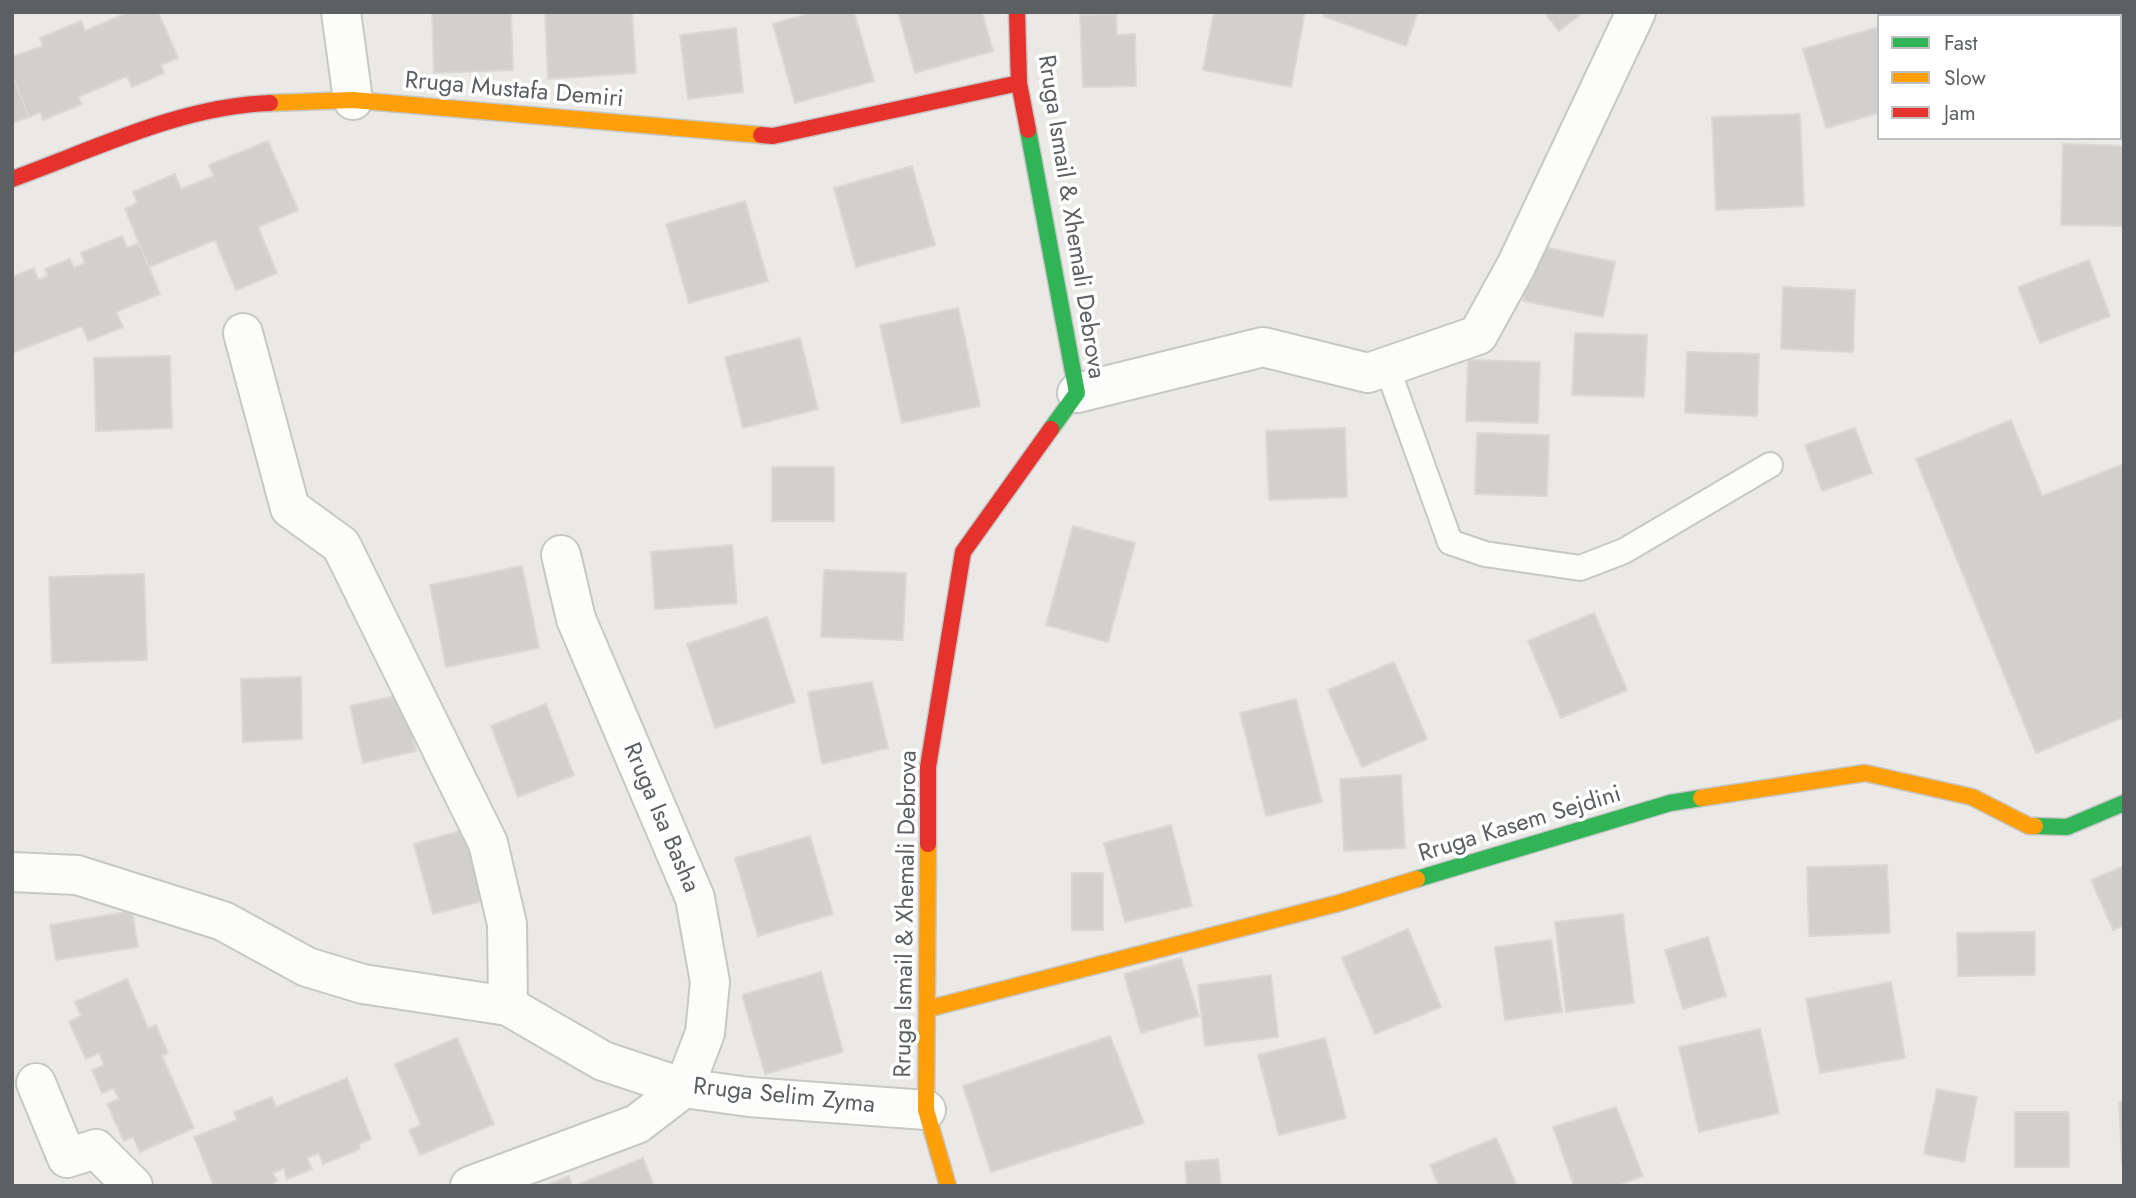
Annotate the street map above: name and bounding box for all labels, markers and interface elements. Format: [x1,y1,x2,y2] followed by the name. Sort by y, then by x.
[1877,14,2122,140] legend
[1944,28,1977,58] text: Fast
[1030,53,1110,381] street label: Rruga Ismail & Xhemali Debrova
[1944,63,1986,93] text: Slow
[403,67,625,115] street label: Rruga Mustafa Demiri
[1944,98,1976,128] text: Jam
[616,739,704,897] street label: Rruga Isa Basha
[890,750,924,1078] street label: Rruga Ismail & Xhemali Debrova
[1415,781,1625,869] street label: Rruga Kasem Sejdini
[692,1073,876,1121] street label: Rruga Selim Zyma

